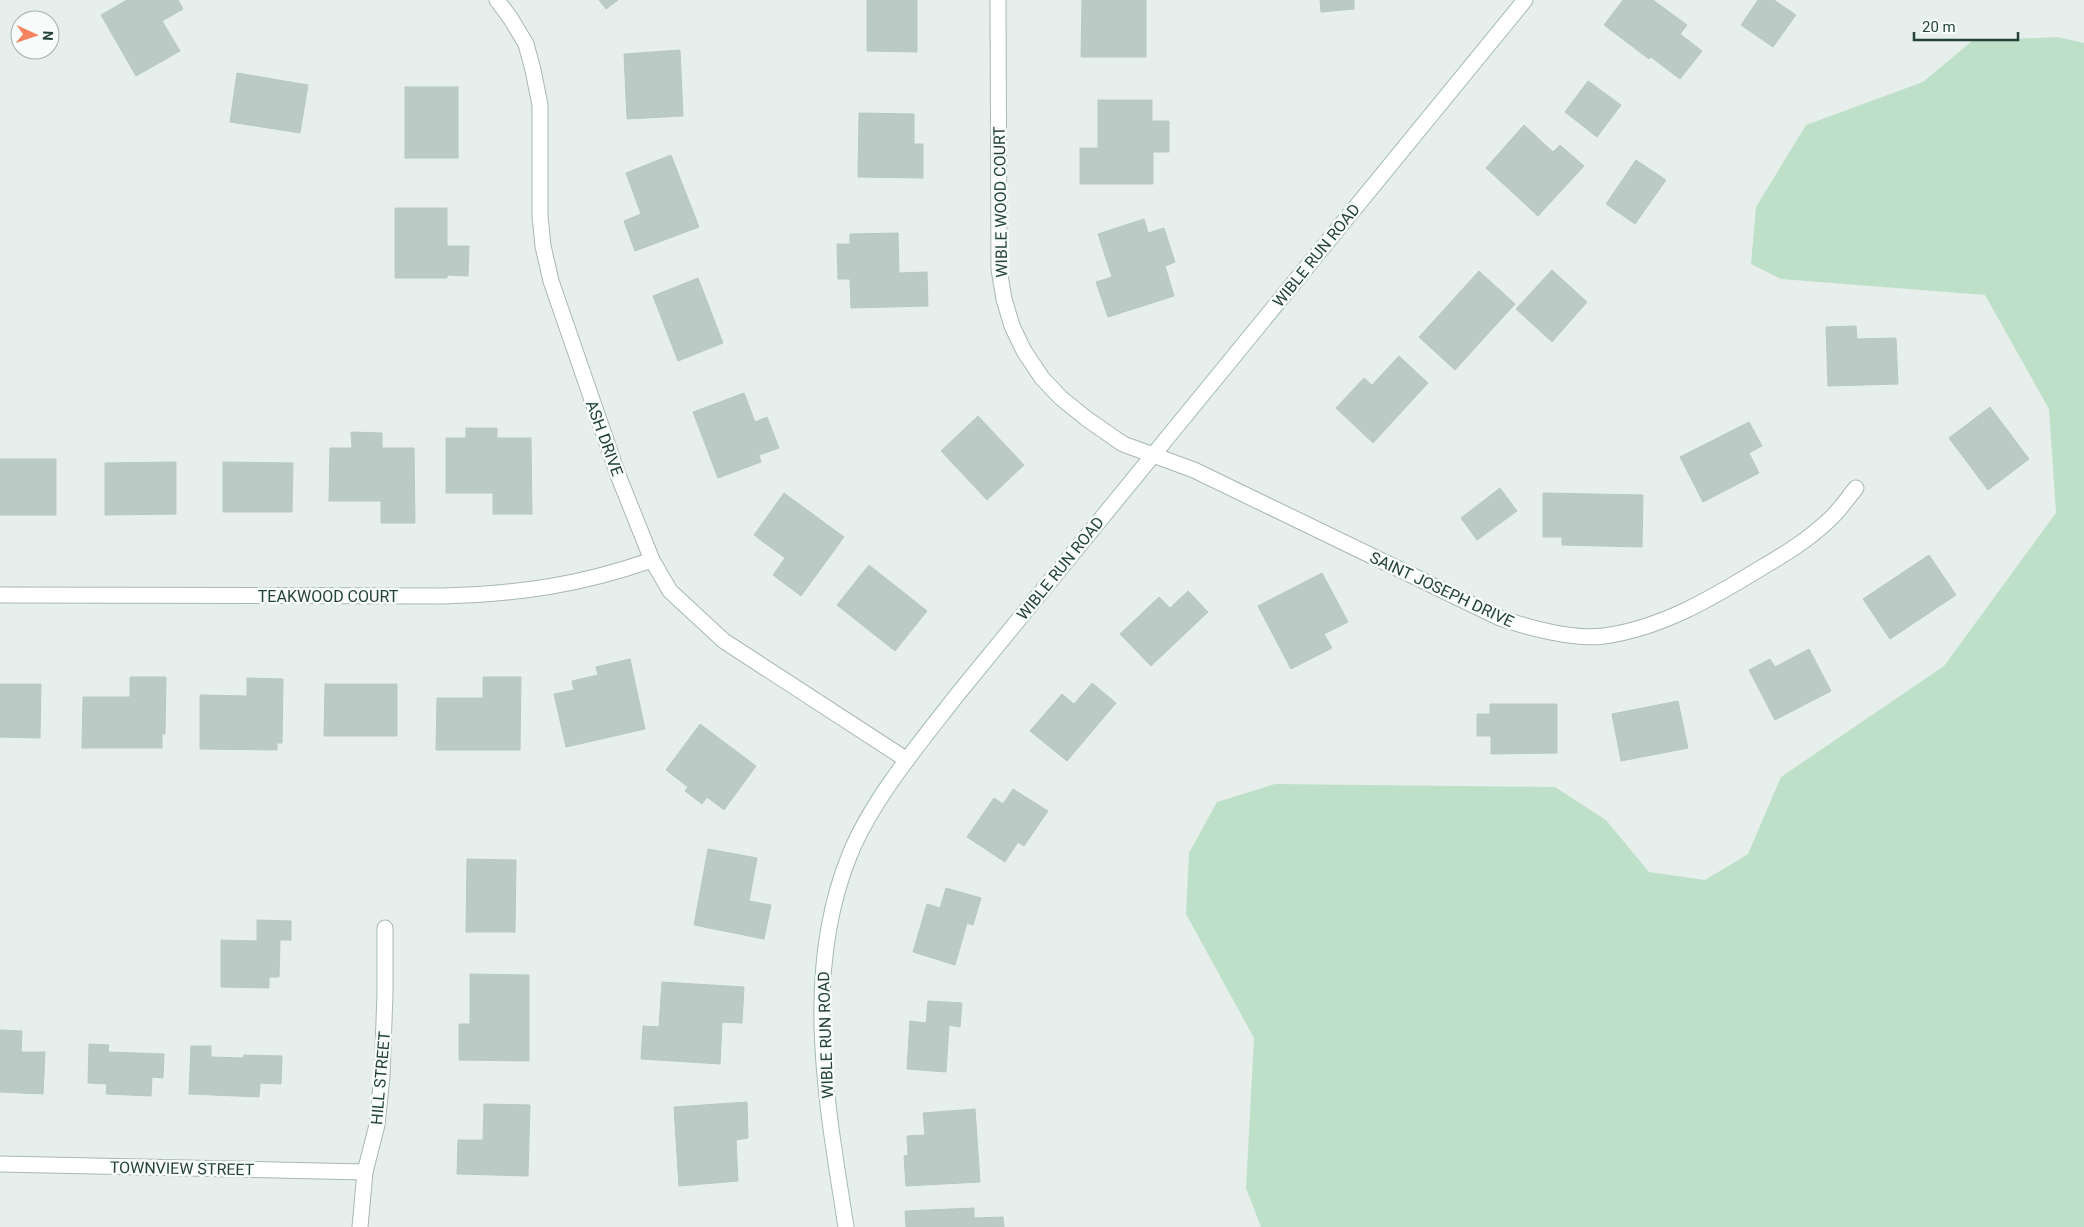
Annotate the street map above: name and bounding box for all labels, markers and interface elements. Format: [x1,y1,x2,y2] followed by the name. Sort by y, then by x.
[10,10,60,60] north arrow
[1914,10,2018,42] scale bar
[1922,18,1956,36] text: 20 m
[40,30,56,41] text: N
[990,126,1011,278] street label: WIBLE WOOD COURT
[1269,200,1364,311] street label: WIBLE RUN ROAD
[582,398,627,479] street label: ASH DRIVE
[1013,513,1108,624] street label: WIBLE RUN ROAD
[1367,548,1517,631] street label: SAINT JOSEPH DRIVE
[258,587,399,606] street label: TEAKWOOD COURT
[814,971,837,1099] street label: WIBLE RUN ROAD
[367,1030,394,1126] street label: HILL STREET
[110,1158,255,1179] street label: TOWNVIEW STREET

